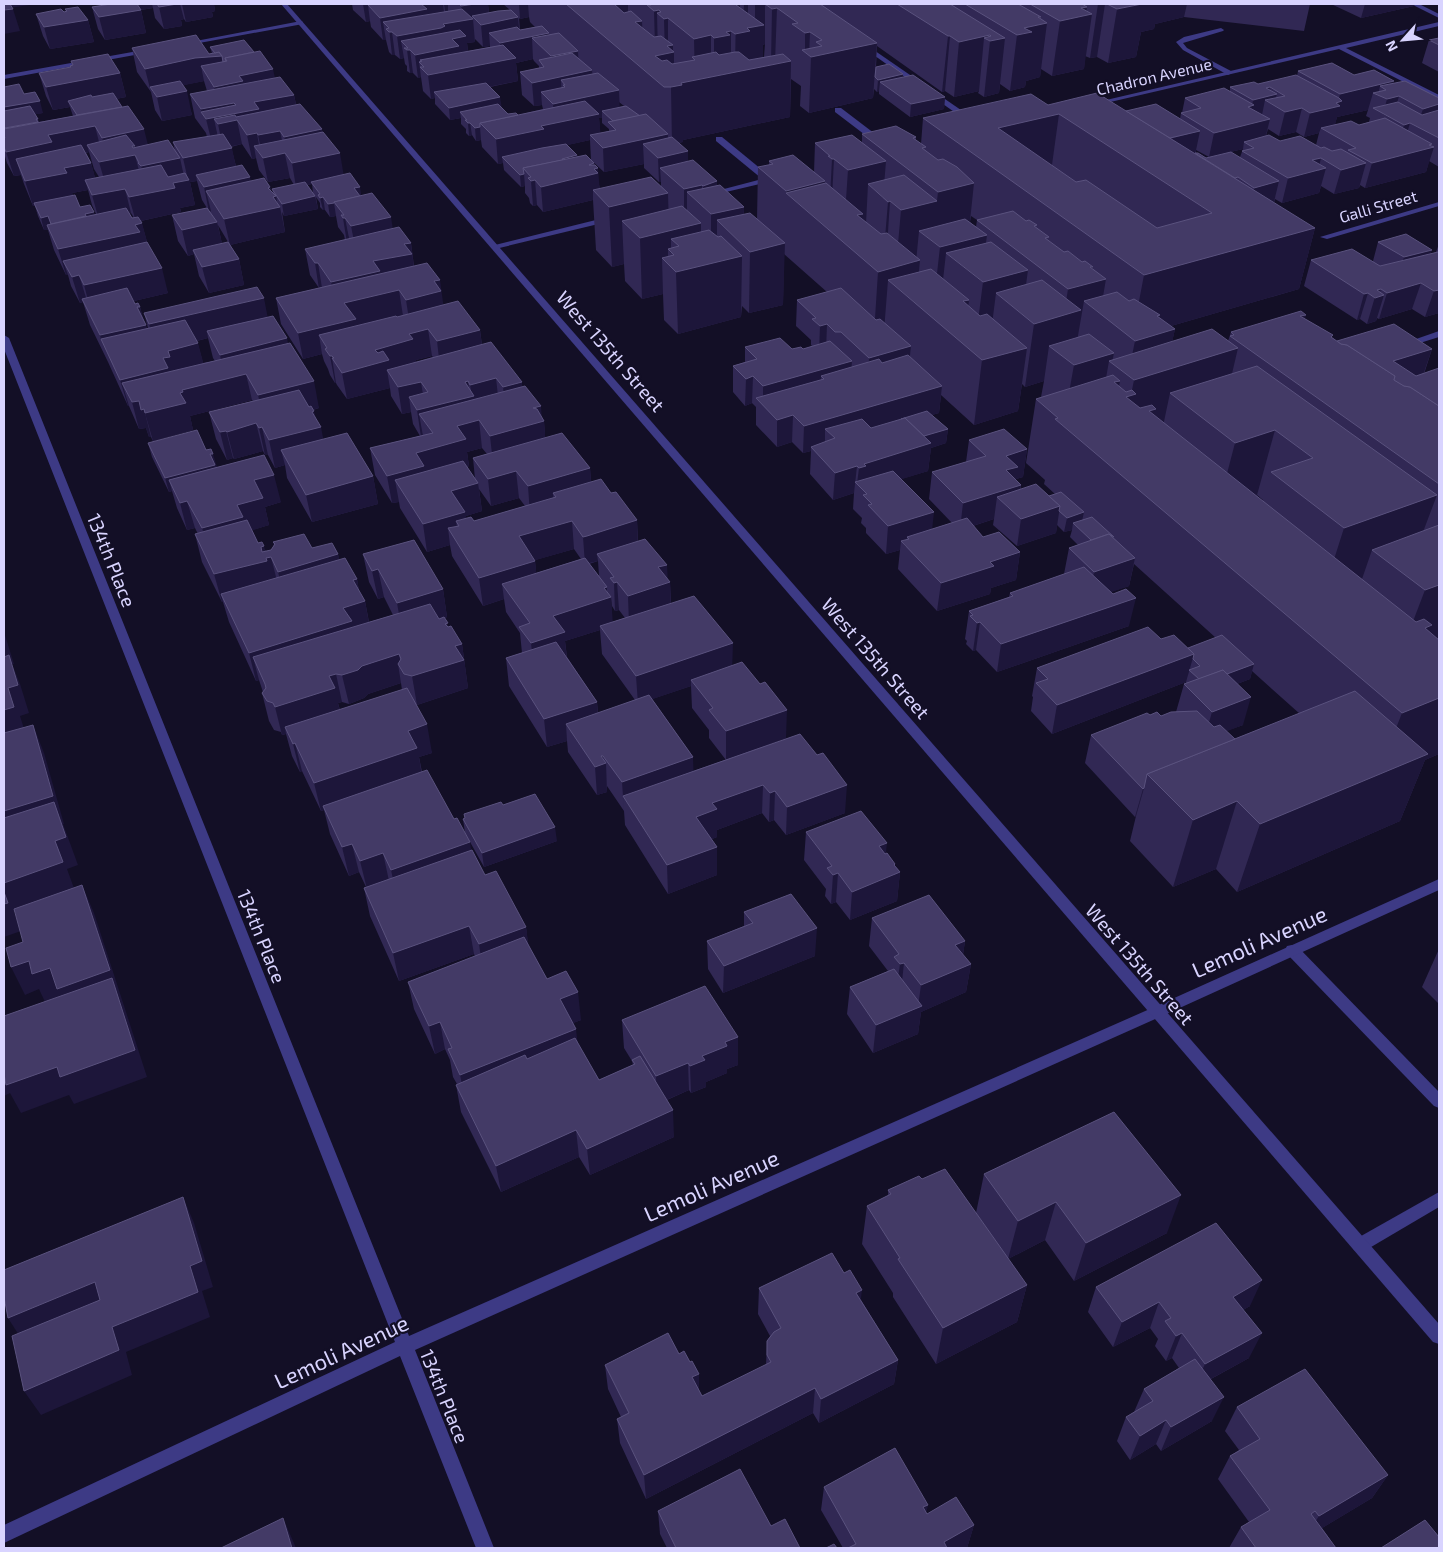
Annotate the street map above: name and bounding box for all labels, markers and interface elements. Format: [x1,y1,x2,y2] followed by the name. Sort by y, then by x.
[1378,15,1428,65] north arrow
[1381,38,1401,54] text: N
[1094,53,1214,99] street label: Chadron Avenue
[1337,186,1419,226] street label: Galli Street
[552,286,670,416] street label: West 135th Street
[83,510,141,610] street label: 134th Place
[817,593,935,723] street label: West 135th Street
[233,886,291,986] street label: 134th Place
[1081,899,1199,1029] street label: West 135th Street
[1188,900,1330,982] street label: Lemoli Avenue
[640,1144,782,1226] street label: Lemoli Avenue
[270,1309,412,1393] street label: Lemoli Avenue
[416,1346,474,1446] street label: 134th Place

